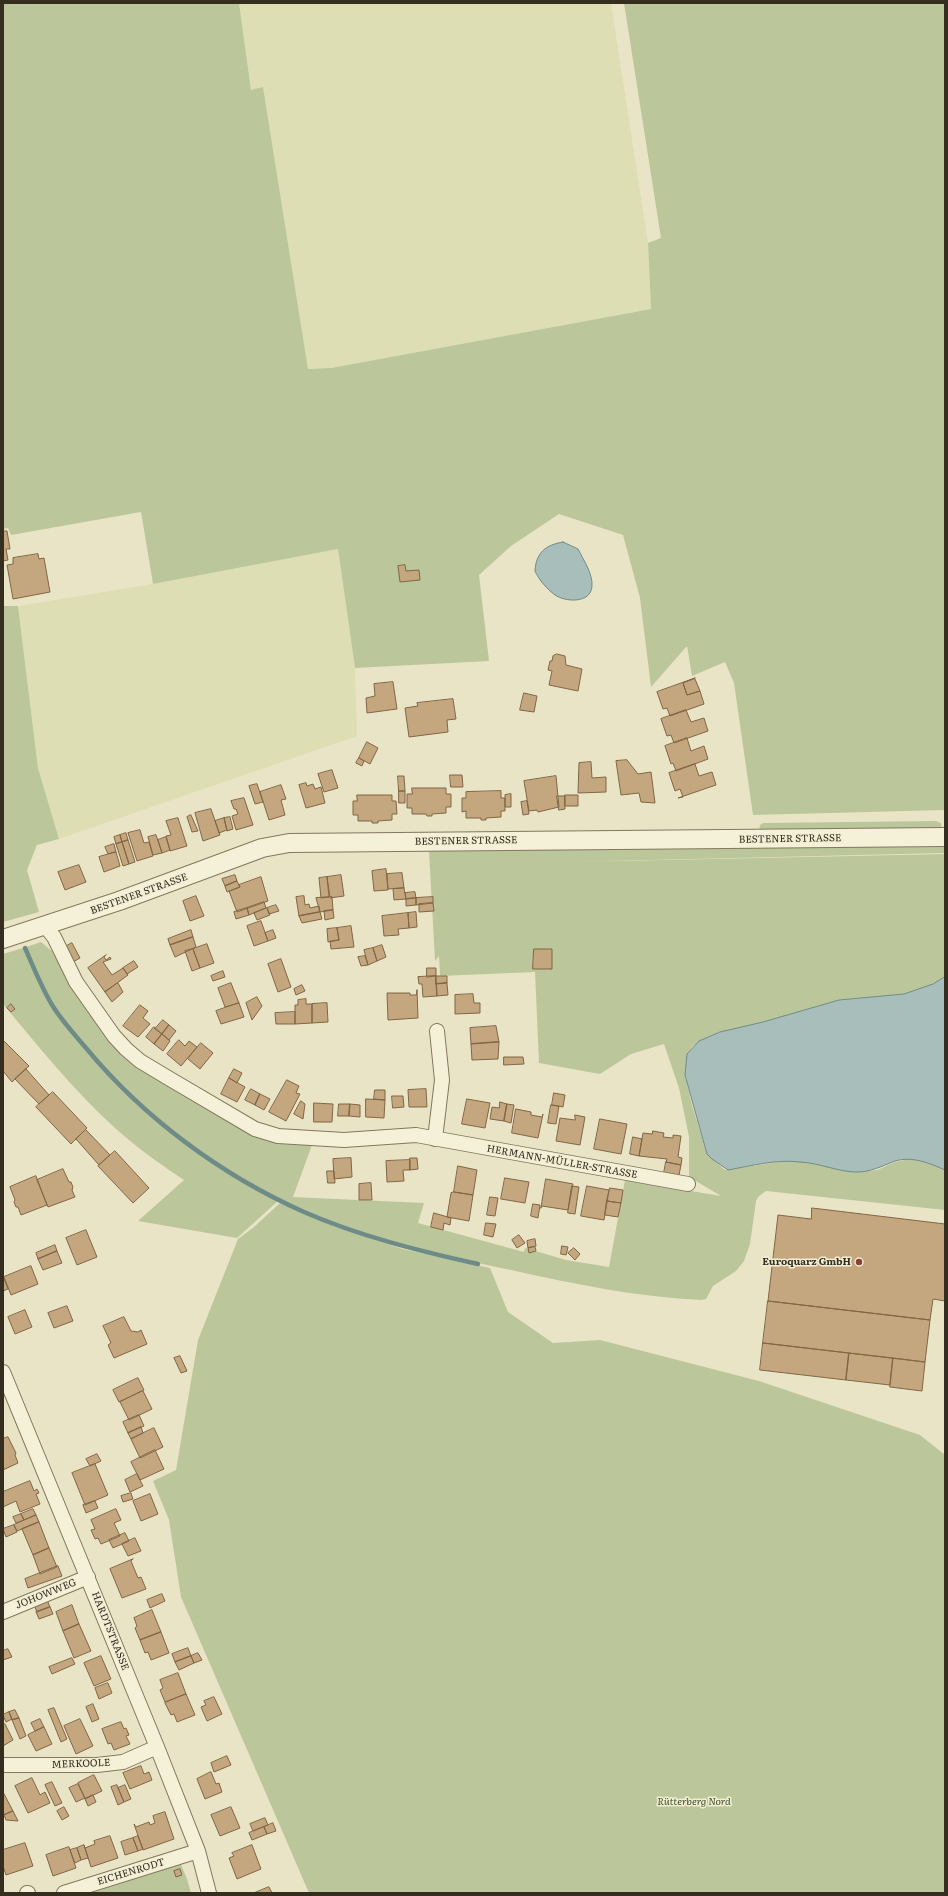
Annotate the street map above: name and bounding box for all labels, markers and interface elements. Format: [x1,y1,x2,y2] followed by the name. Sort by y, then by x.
[739,832,841,846] street label: BESTENER STRASSE
[415,834,517,848] street label: BESTENER STRASSE
[89,871,189,917] street label: BESTENER STRASSE
[486,1143,638,1181] street label: HERMANN-MÜLLER-STRASSE
[762,1256,851,1268] place label: Euroquarz GmbH
[854,1257,864,1267] marker: Euroquarz GmbH
[14,1576,78,1612] street label: JOHOWWEG
[89,1590,131,1672] street label: HARDTSTRASSE
[51,1757,111,1771] street label: MERKOOLE
[657,1796,731,1808] park label: Rütterberg Nord
[96,1856,166,1888] street label: EICHENRODT

